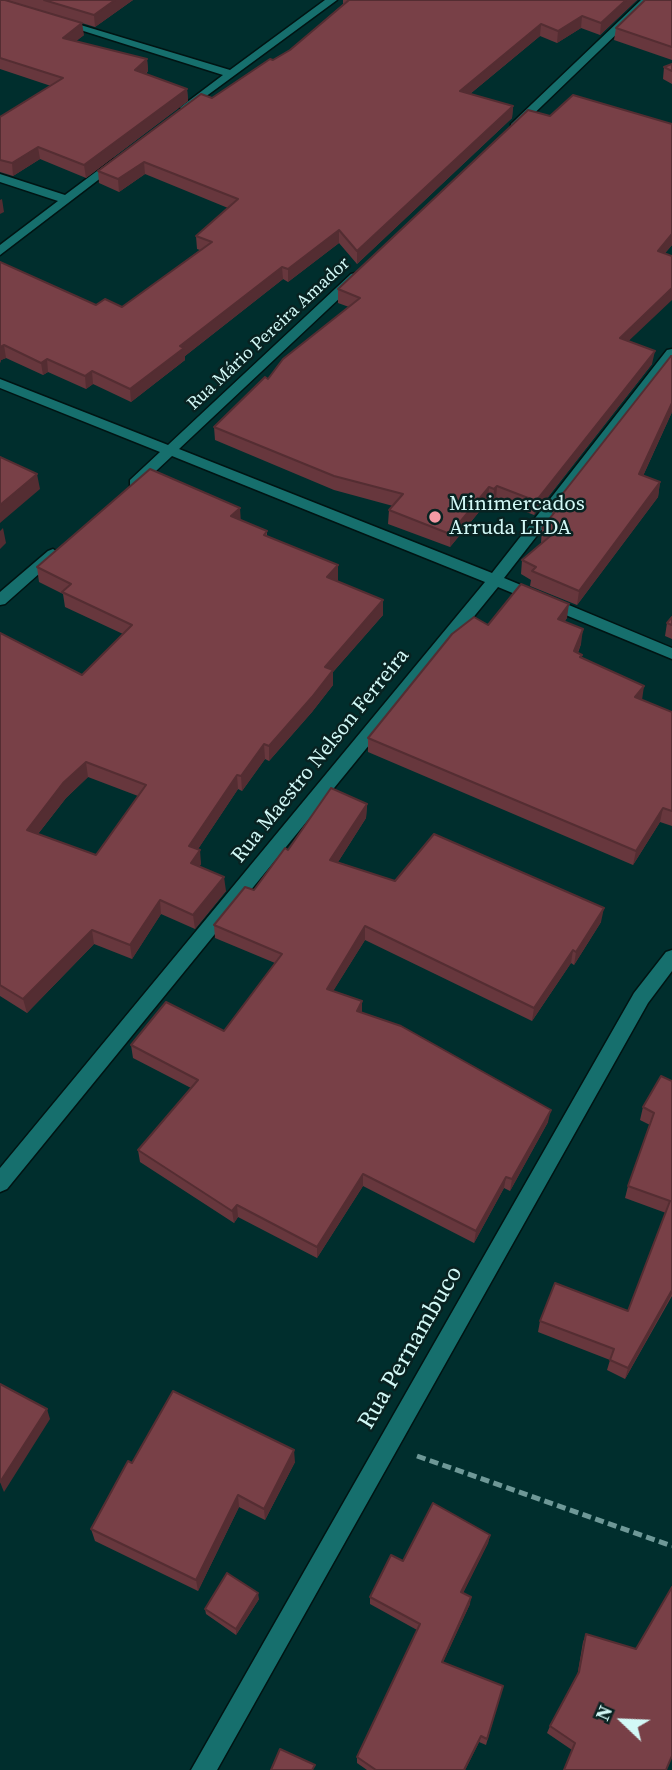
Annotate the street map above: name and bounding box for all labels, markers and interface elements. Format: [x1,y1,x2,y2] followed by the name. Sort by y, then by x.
[183,253,355,415] street label: Rua Mário Pereira Amador
[449,492,585,542] place label: Minimercados Arruda LTDA
[427,509,443,525] marker: Minimercados Arruda LTDA
[227,644,415,868] street label: Rua Maestro Nelson Ferreira
[353,1261,469,1435] street label: Rua Pernambuco
[588,1686,658,1756] north arrow
[589,1701,618,1724] text: N

